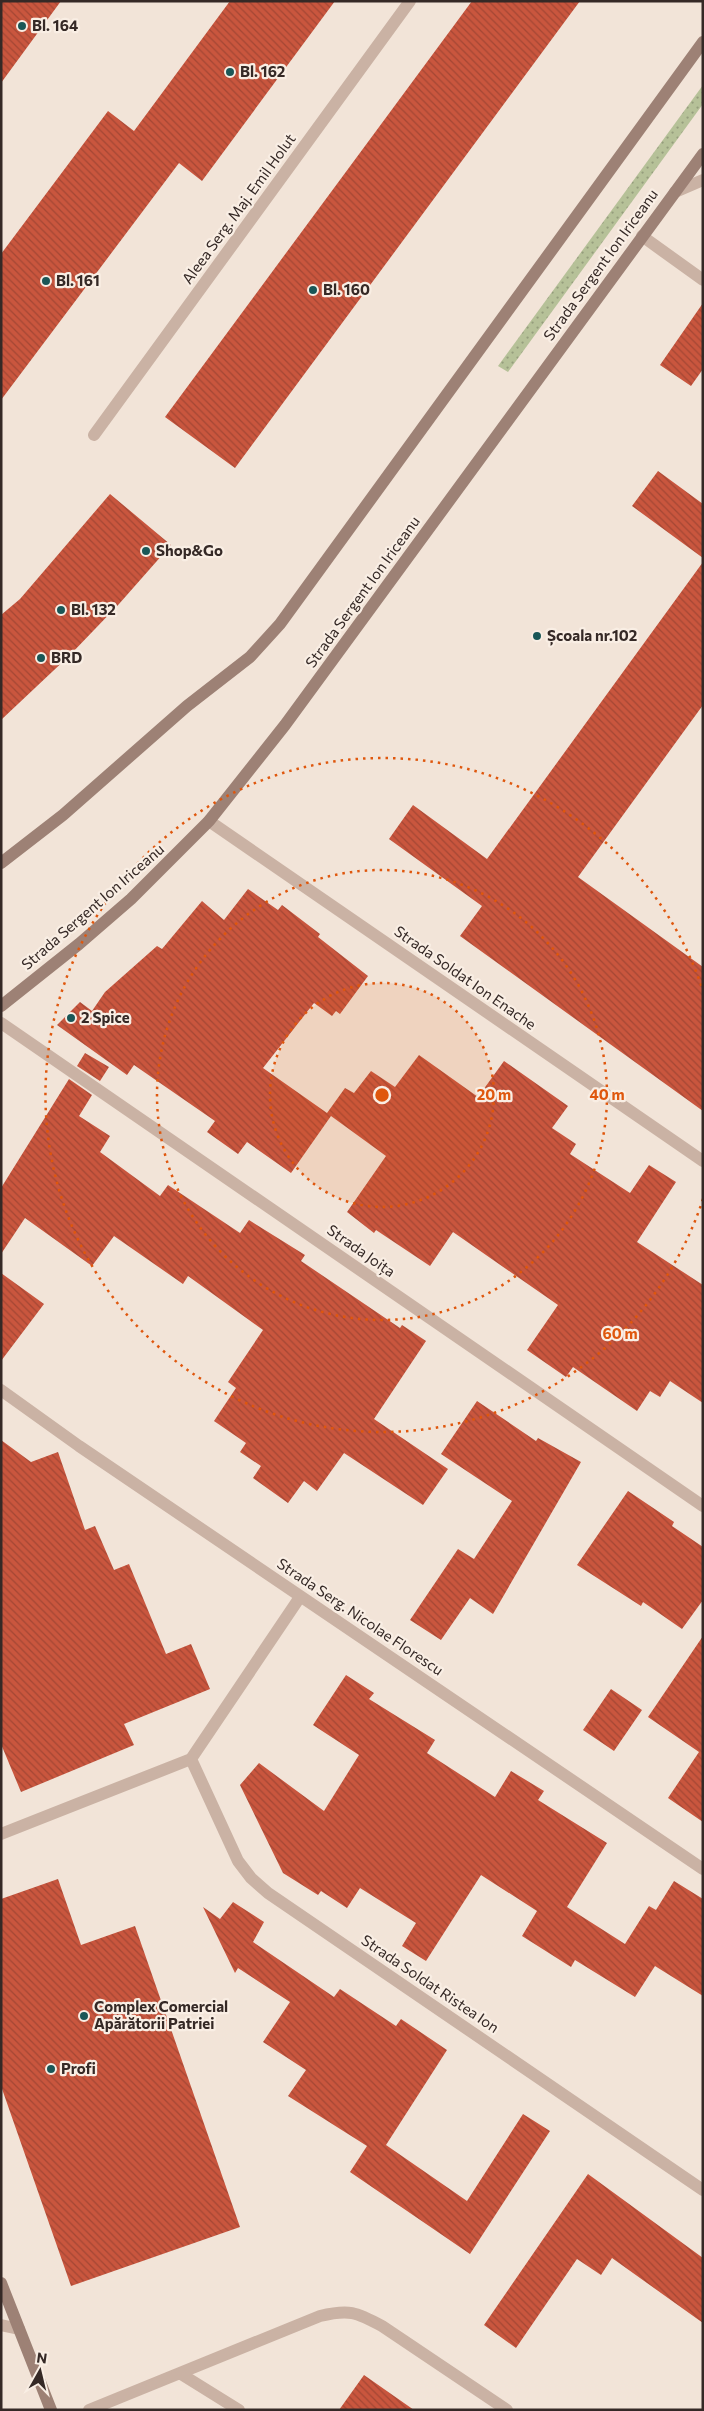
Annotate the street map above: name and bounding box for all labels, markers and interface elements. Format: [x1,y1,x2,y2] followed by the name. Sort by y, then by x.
[32,16,78,34] place label: Bl. 164
[16,20,28,32] marker: Bl. 164
[240,62,285,80] place label: Bl. 162
[224,66,236,78] marker: Bl. 162
[178,130,299,287] street label: Aleea Serg. Maj. Emil Holut
[539,185,661,344] street label: Strada Sergent Ion Iriceanu
[56,271,100,289] place label: Bl. 161
[40,275,52,287] marker: Bl. 161
[323,280,370,298] place label: Bl. 160
[307,284,319,296] marker: Bl. 160
[301,512,423,671] street label: Strada Sergent Ion Iriceanu
[156,541,223,559] place label: Shop&Go
[140,545,152,557] marker: Shop&Go
[71,600,116,618] place label: Bl. 132
[55,604,67,616] marker: Bl. 132
[547,626,637,646] place label: Școala nr.102
[531,630,543,642] marker: Școala nr.102
[51,648,82,666] place label: BRD
[35,652,47,664] marker: BRD
[17,839,167,973] street label: Strada Sergent Ion Iriceanu
[391,921,540,1033] street label: Strada Soldat Ion Enache
[81,1008,130,1026] place label: 2 Spice
[65,1012,77,1024] marker: 2 Spice
[477,1085,511,1103] text: 20 m
[589,1085,625,1103] text: 40 m
[373,1086,391,1104] centre of rings
[323,1220,399,1282] street label: Strada Joița
[602,1324,638,1342] text: 60 m
[274,1554,447,1679] street label: Strada Serg. Nicolae Florescu
[358,1930,503,2036] street label: Strada Soldat Ristea Ion
[94,1997,228,2032] place label: Complex Comercial Apărătorii Patriei
[78,2010,90,2022] marker: Complex Comercial Apărătorii Patriei
[61,2059,96,2077] place label: Profi
[45,2063,57,2075] marker: Profi
[15,2346,65,2396] north arrow
[35,2348,48,2367] text: N

